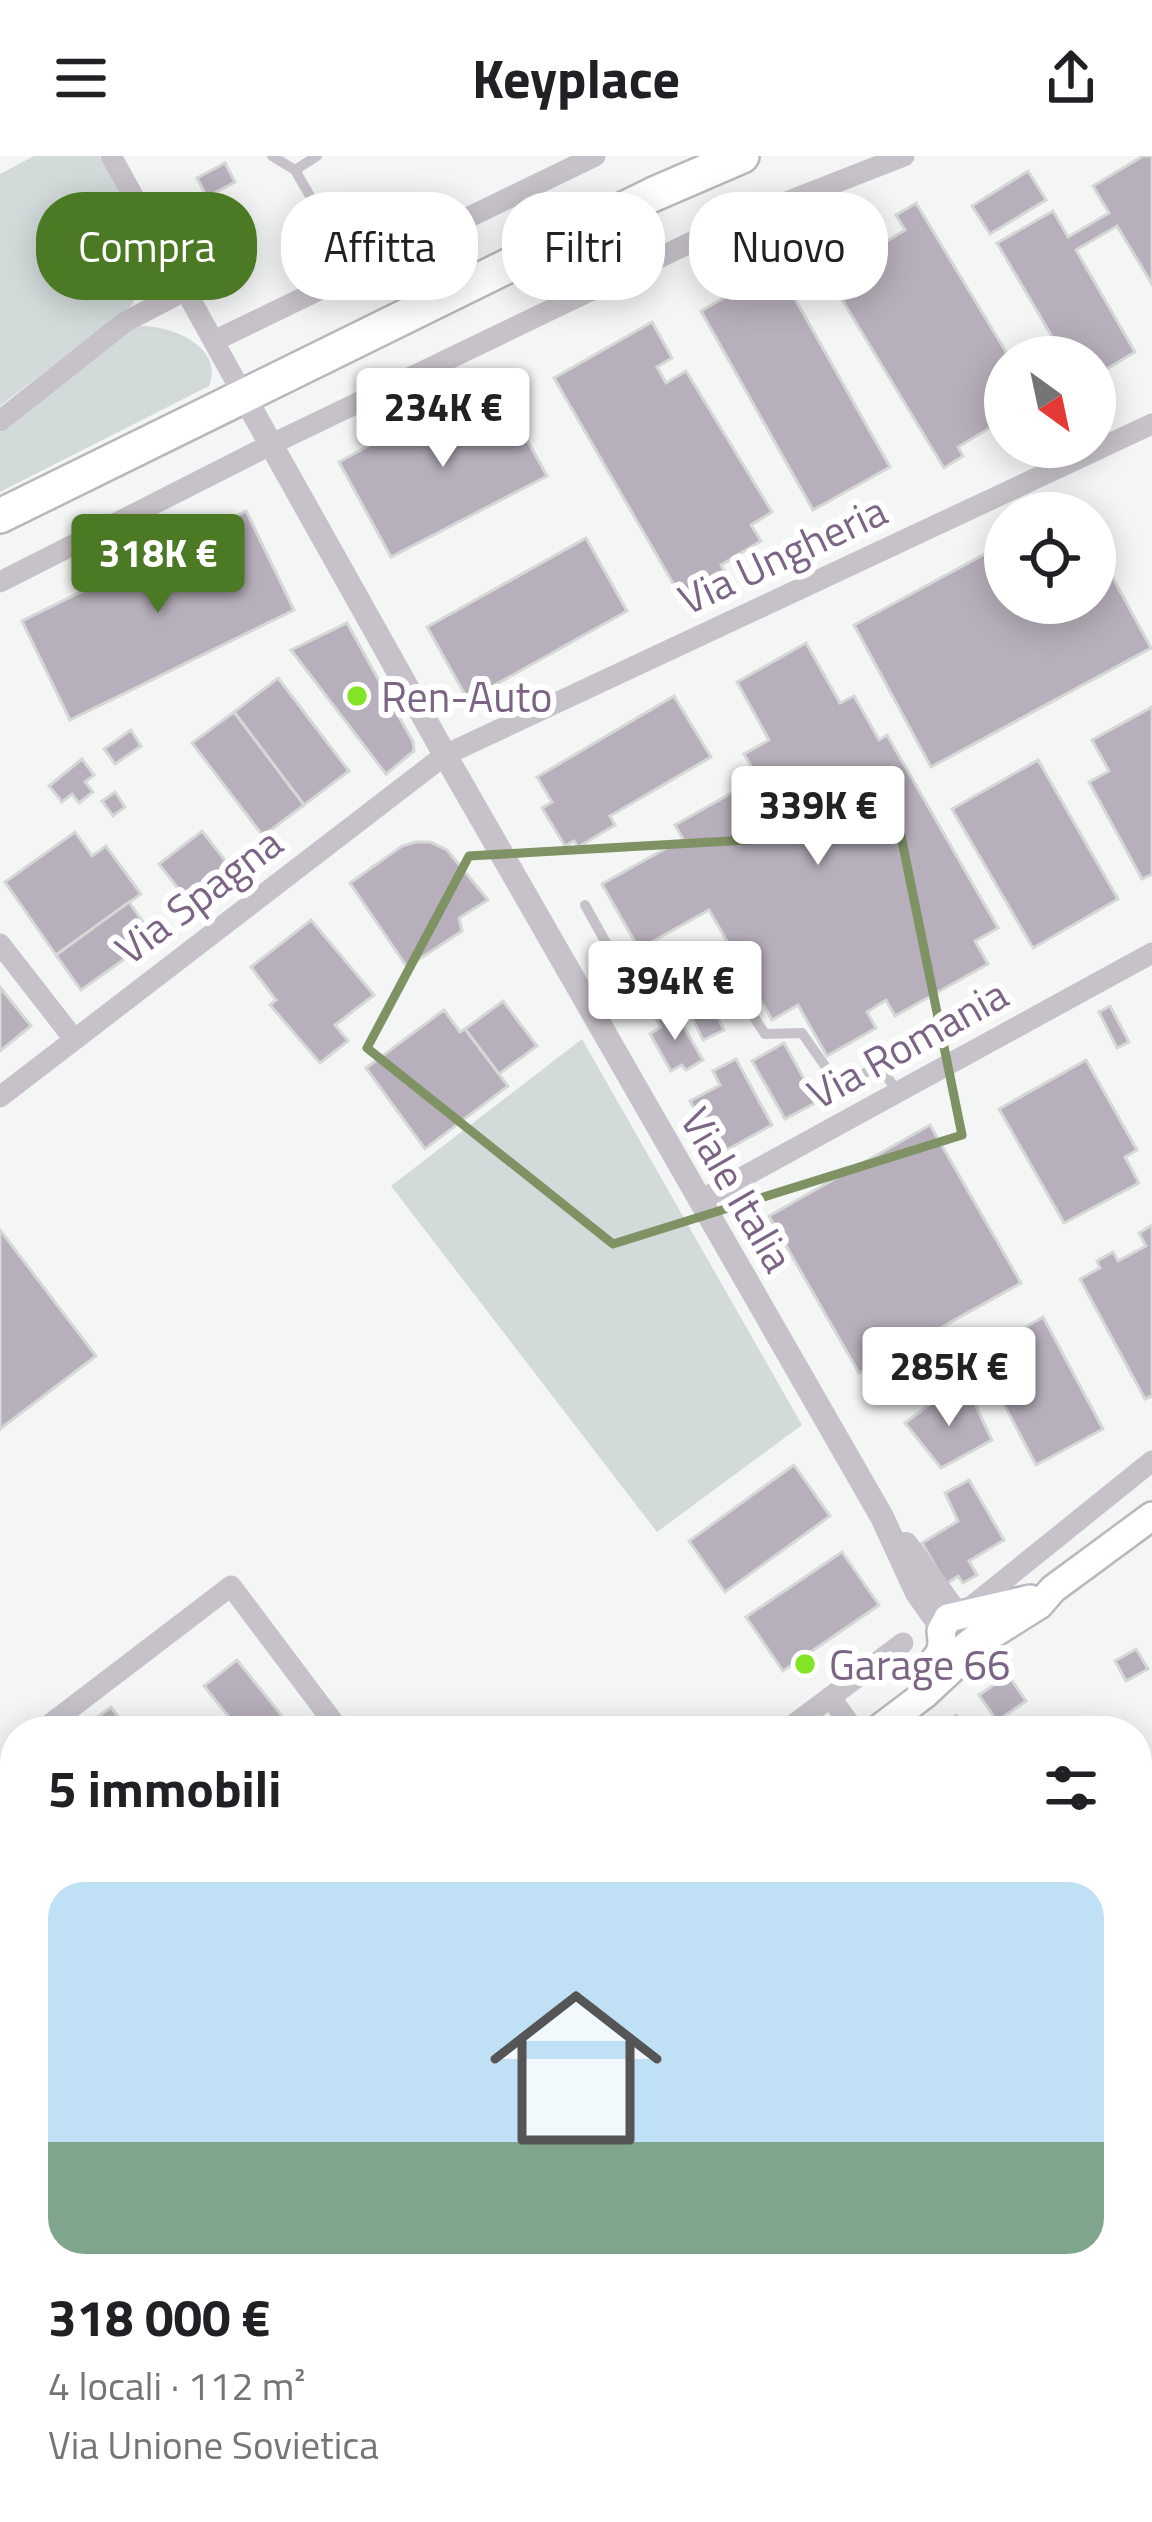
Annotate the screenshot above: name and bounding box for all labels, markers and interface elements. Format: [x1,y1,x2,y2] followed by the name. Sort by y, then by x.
[472,37,680,119] text: Keyplace
[48,45,114,111] icon: menu
[1038,45,1104,111] icon: share
[36,192,257,300] chip: Compra
[281,192,478,300] chip: Affitta
[502,192,665,300] chip: Filtri
[689,192,888,300] chip: Nuovo
[984,336,1116,468] north arrow
[984,336,1116,624] map controls
[345,368,541,470] pin: 234K €
[383,377,503,436] text: 234K €
[667,478,897,630] street label: Via Ungheria
[984,492,1116,624] button: locate
[60,514,256,616] pin: 318K €
[98,523,218,582] text: 318K €
[381,664,553,728] place label: Ren-Auto
[344,683,370,709] marker: Ren-Auto
[720,766,916,868] pin: 339K €
[758,775,878,834] text: 339K €
[101,811,295,979] street label: Via Spagna
[577,941,773,1043] pin: 394K €
[615,950,735,1009] text: 394K €
[795,962,1019,1124] street label: Via Romania
[665,1095,811,1283] street label: Viale Italia
[851,1327,1047,1429] pin: 285K €
[889,1336,1009,1395] text: 285K €
[829,1632,1011,1696] place label: Garage 66
[792,1651,818,1677] marker: Garage 66
[48,1749,281,1827] text: 5 immobili
[1038,1755,1104,1821] icon: filters
[468,1960,684,2176] icon: home
[48,2278,270,2356] text: 318 000 €
[48,2356,305,2415] text: 4 locali · 112 m²
[48,2415,379,2474] text: Via Unione Sovietica

